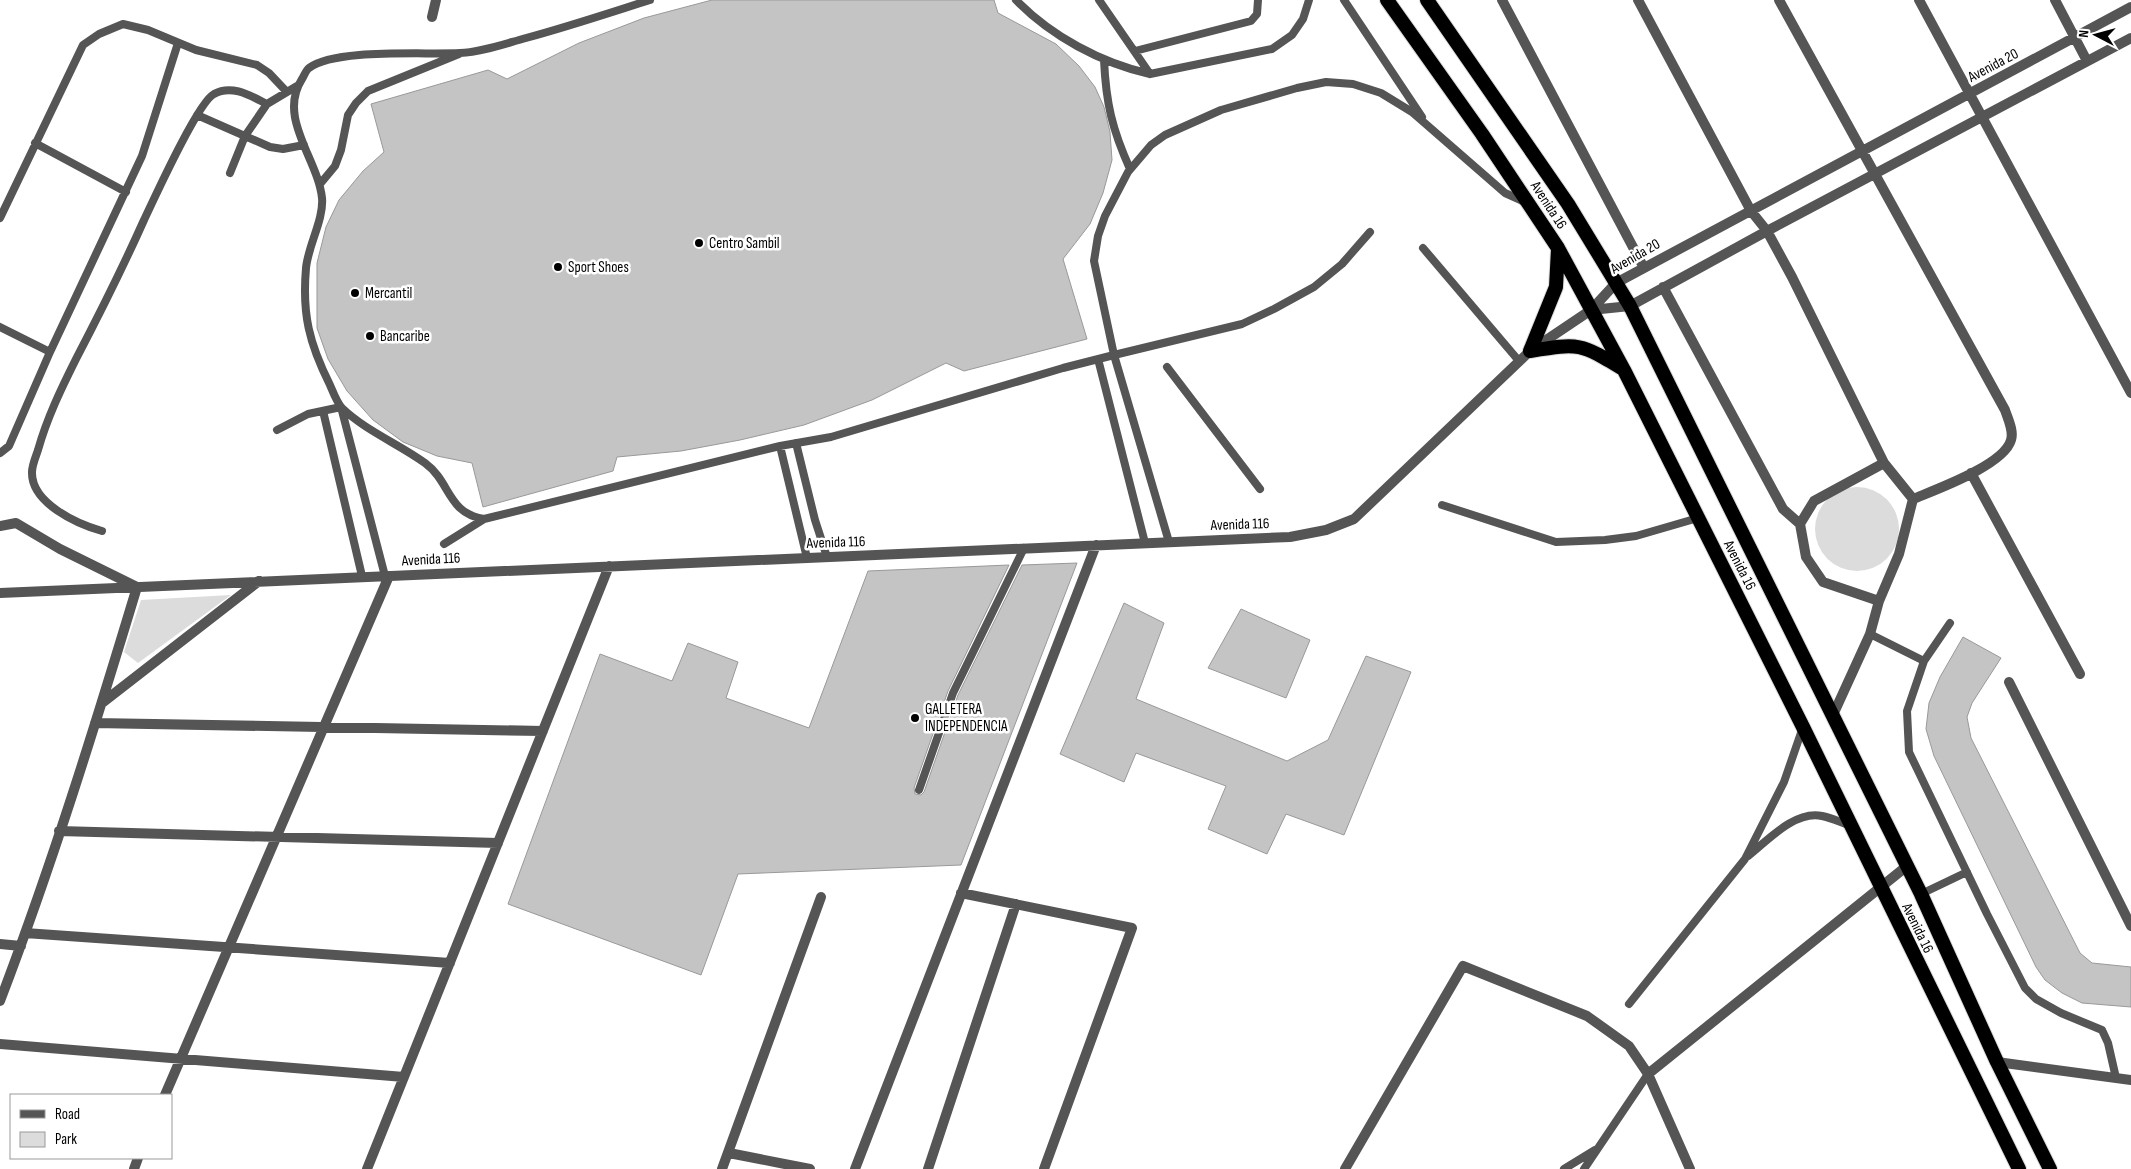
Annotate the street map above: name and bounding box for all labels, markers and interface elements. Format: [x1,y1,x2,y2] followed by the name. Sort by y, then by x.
[2071,10,2121,60] north arrow
[2075,29,2092,38] text: N
[1964,44,2022,87] street label: Avenida 20
[1526,177,1571,233] street label: Avenida 16
[709,234,780,253] place label: Centro Sambil
[1606,235,1664,279] street label: Avenida 20
[693,237,705,249] marker: Centro Sambil
[568,258,629,277] place label: Sport Shoes
[552,261,564,273] marker: Sport Shoes
[365,284,412,303] place label: Mercantil
[349,287,361,299] marker: Mercantil
[380,327,430,346] place label: Bancaribe
[364,330,376,342] marker: Bancaribe
[1209,514,1270,535] street label: Avenida 116
[805,532,866,553] street label: Avenida 116
[1719,536,1760,593] street label: Avenida 16
[400,548,461,571] street label: Avenida 116
[925,700,1008,736] place label: GALLETERA INDEPENDENCIA
[909,712,921,724] marker: GALLETERA INDEPENDENCIA
[1897,899,1938,956] street label: Avenida 16
[10,1094,172,1159] legend
[55,1105,80,1124] text: Road
[55,1130,77,1149] text: Park

